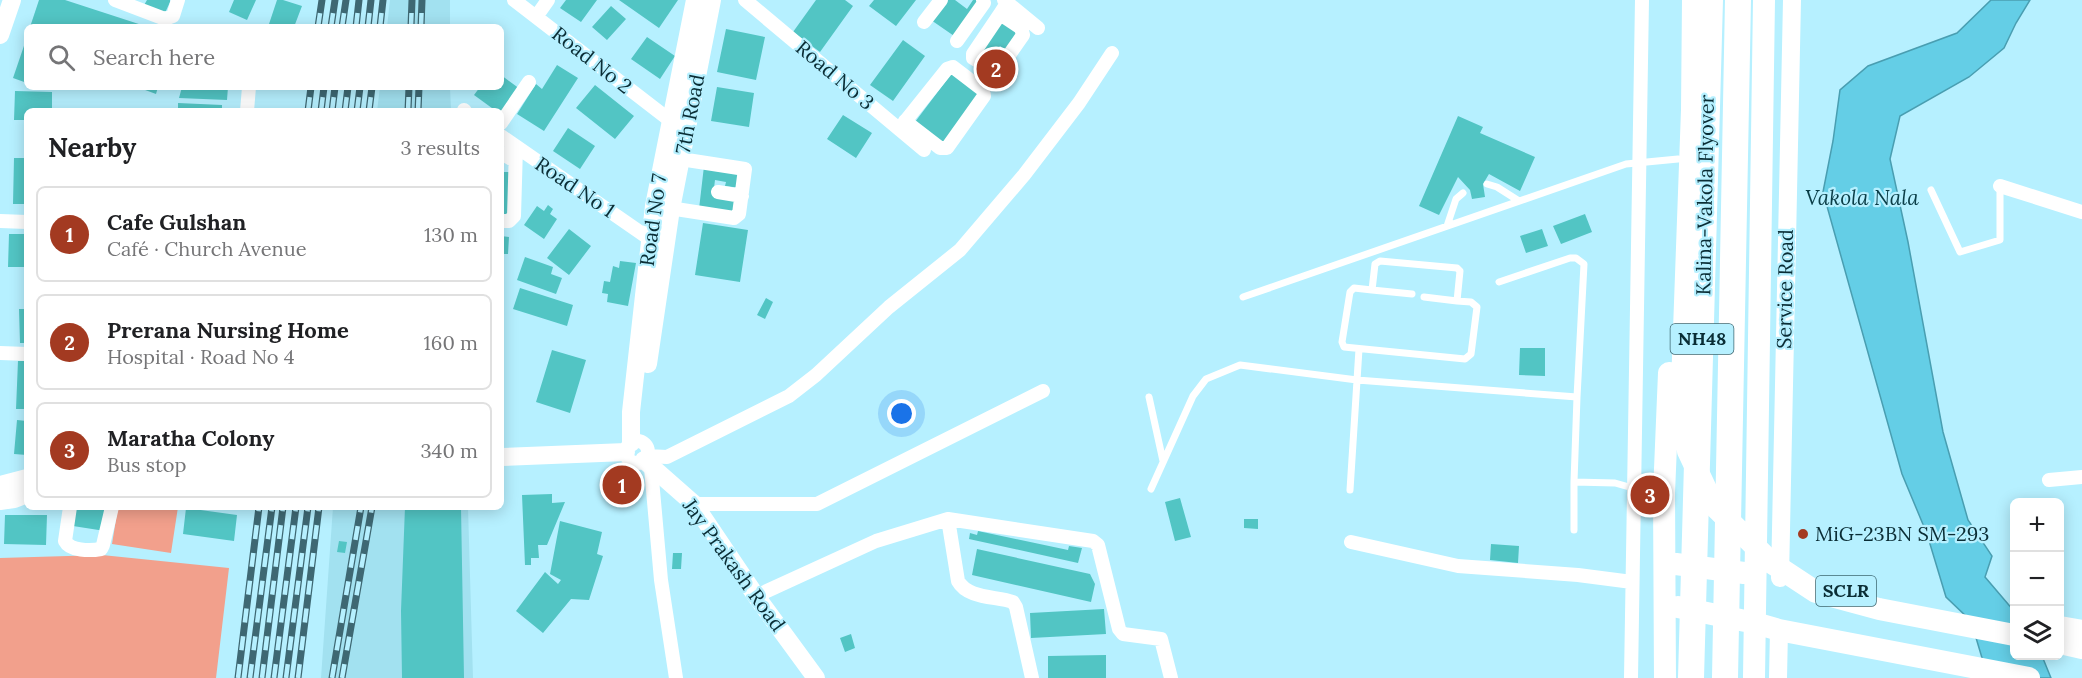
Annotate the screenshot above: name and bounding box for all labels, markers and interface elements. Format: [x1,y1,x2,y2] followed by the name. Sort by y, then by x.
[547,21,637,99] street label: Road No 2
[24,24,504,90] search box
[791,35,880,115] street label: Road No 3
[45,41,78,74] icon: search
[93,43,215,71] text: Search here
[976,46,1016,92] pin: 2
[670,72,709,156] street label: 7th Road
[1690,94,1719,296] street label: Kalina-Vakola Flyover
[48,131,136,164] text: Nearby
[401,135,480,160] text: 3 results
[531,151,620,222] street label: Road No 1
[634,172,671,268] street label: Road No 7
[1805,184,1919,211] water label: Vakola Nala
[107,208,246,236] text: Cafe Gulshan
[65,222,74,247] text: 1
[424,222,478,247] text: 130 m
[1771,229,1798,349] street label: Service Road
[107,236,307,261] text: Café · Church Avenue
[107,316,349,344] text: Prerana Nursing Home
[1670,324,1734,354] road number: NH48
[64,330,75,355] text: 2
[424,330,478,355] text: 160 m
[107,344,295,369] text: Hospital · Road No 4
[887,399,916,428] your location
[107,424,274,452] text: Maratha Colony
[64,438,75,463] text: 3
[420,438,478,463] text: 340 m
[107,452,186,477] text: Bus stop
[602,462,642,508] pin: 1
[1630,472,1670,518] pin: 3
[677,493,791,636] street label: Jay Prakash Road
[2010,498,2064,660] map controls
[2010,498,2064,552] button: +
[1815,521,1989,546] place label: MiG-23BN SM-293
[1796,527,1810,541] marker: MiG-23BN SM-293
[2010,552,2064,606] button: −
[1816,576,1876,606] road number: SCLR
[2010,606,2064,660] button: layers

